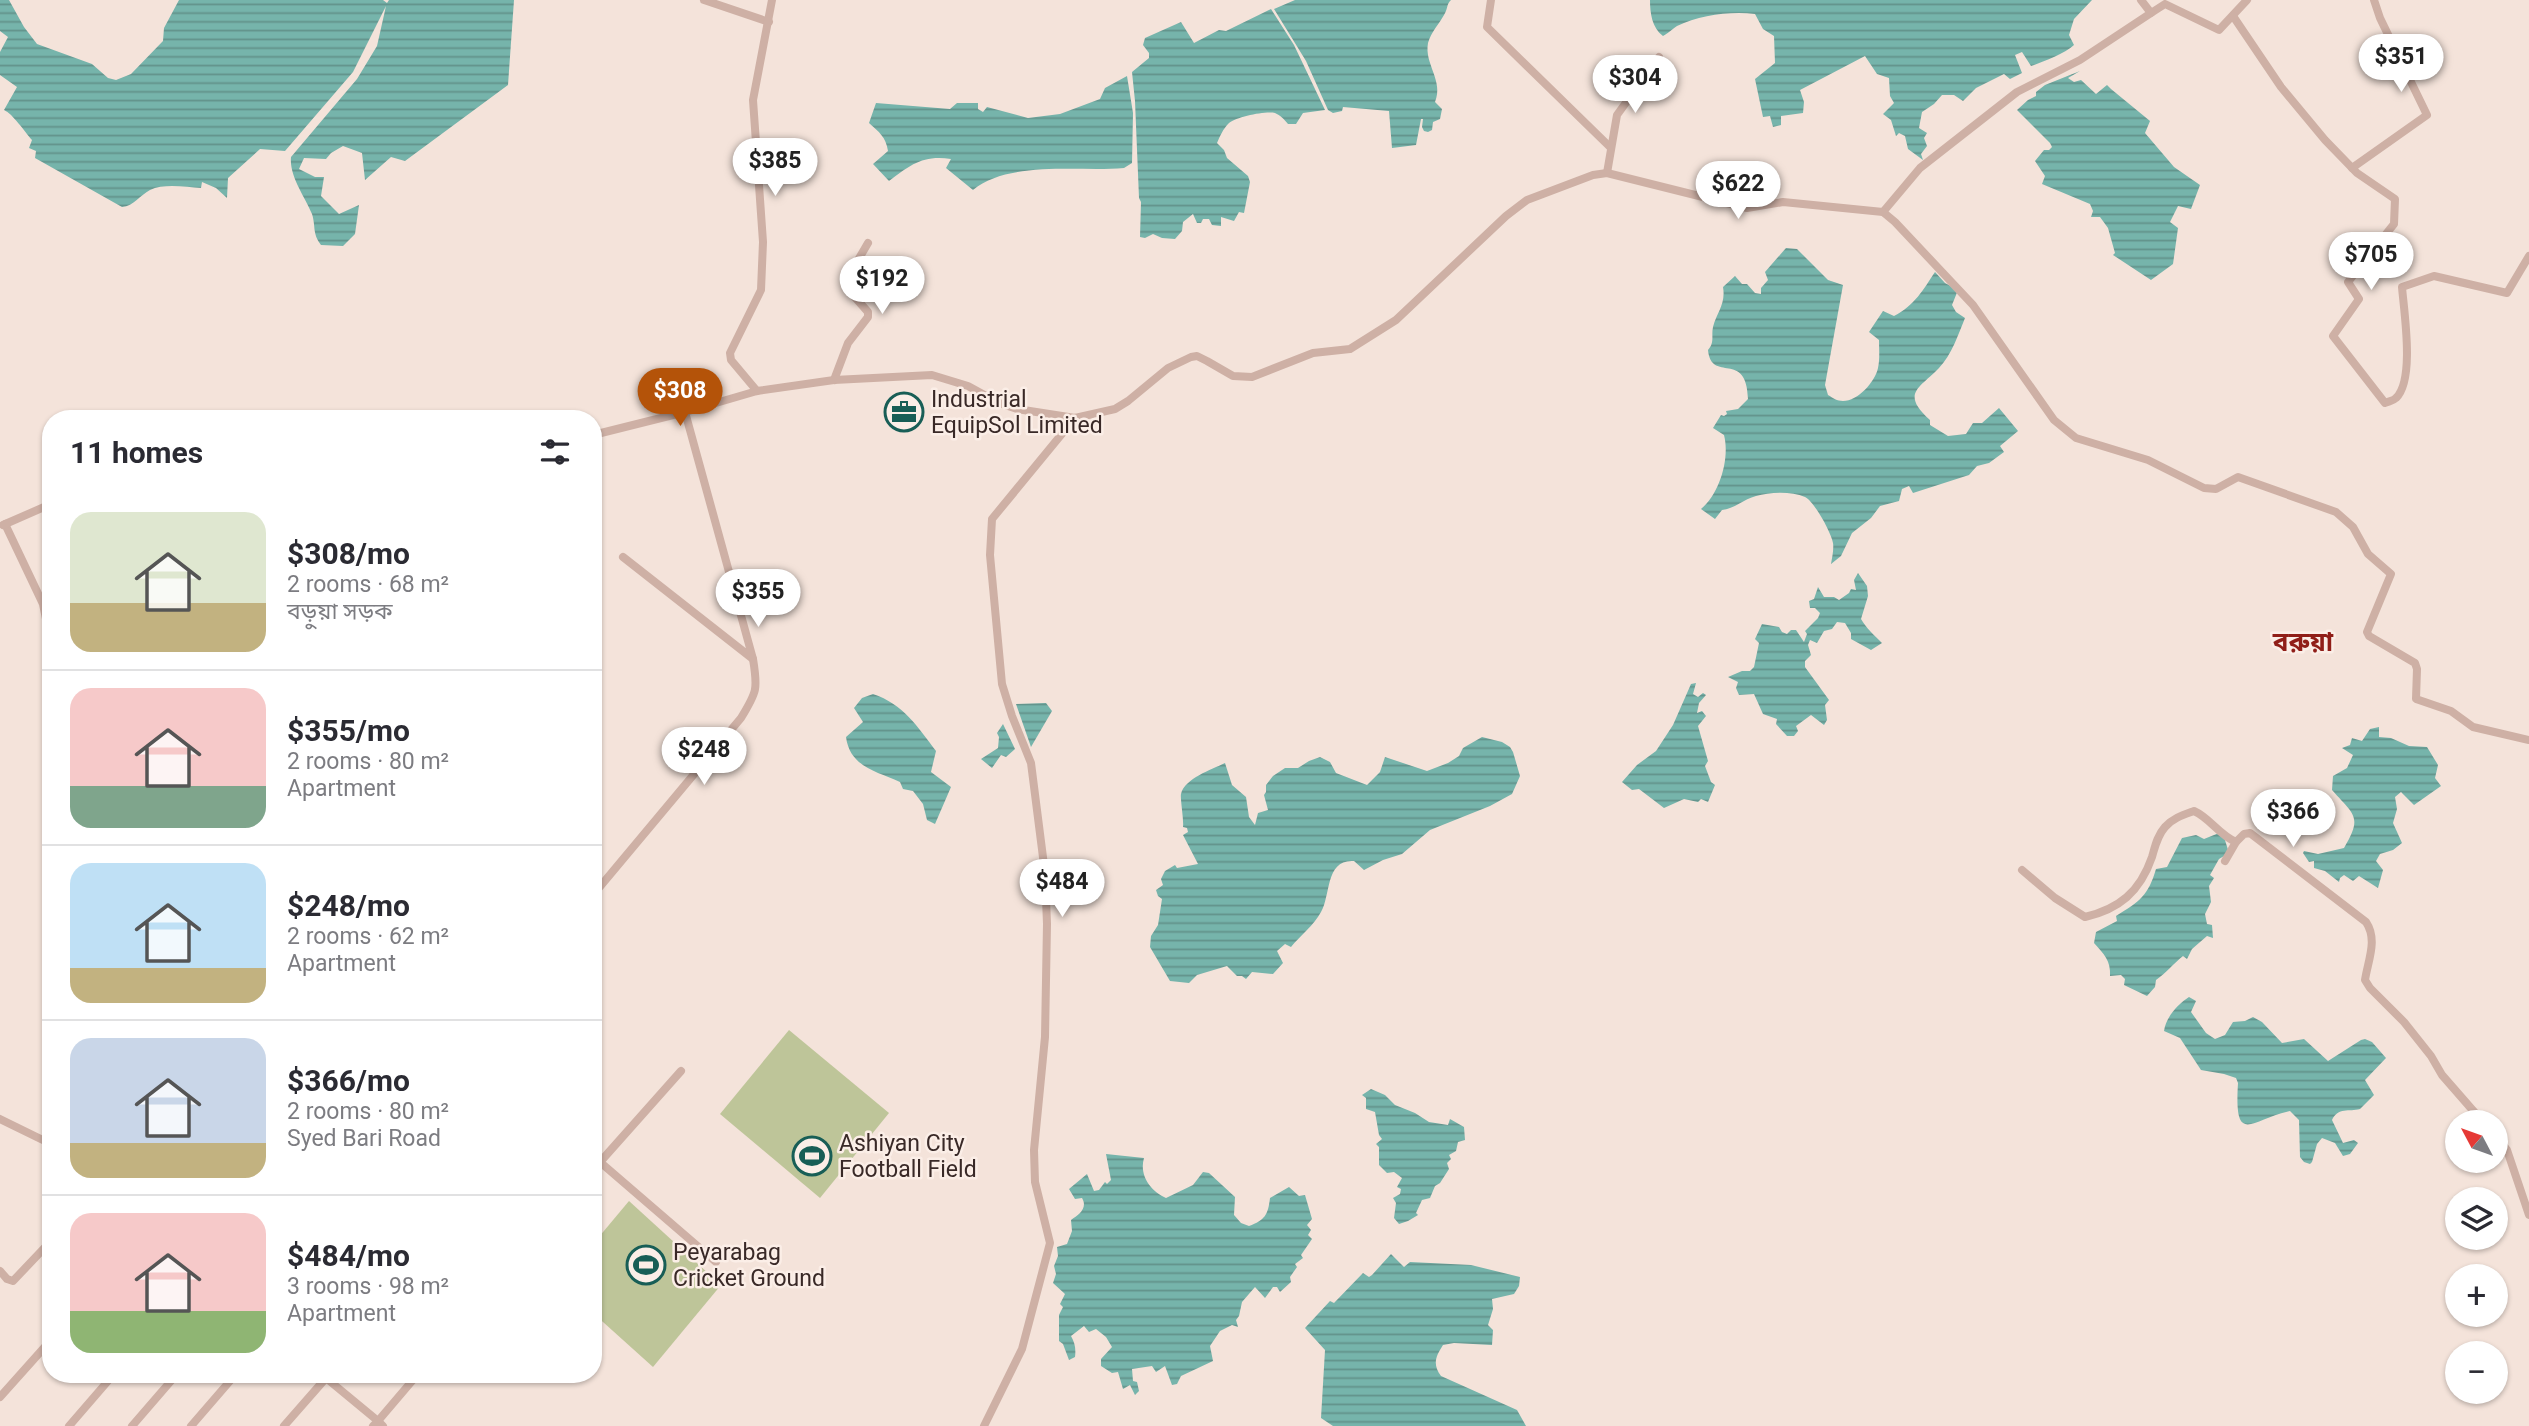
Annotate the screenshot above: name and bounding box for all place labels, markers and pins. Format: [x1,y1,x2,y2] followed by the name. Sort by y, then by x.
[2360,34,2442,94] pin: $351
[1594,55,1676,115] pin: $304
[734,138,816,198] pin: $385
[1697,162,1779,221] pin: $622
[2330,232,2412,292] pin: $705
[841,256,923,316] pin: $192
[639,368,721,428] pin: $308
[931,386,1103,439] place label: Industrial EquipSol Limited
[883,391,925,433] office icon: Industrial EquipSol Limited
[717,570,799,629] pin: $355
[663,728,745,787] pin: $248
[2252,790,2334,849] pin: $366
[1021,860,1103,919] pin: $484
[839,1130,977,1183] place label: Ashiyan City Football Field
[791,1135,833,1177] sports icon: Ashiyan City Football Field
[673,1239,825,1292] place label: Peyarabag Cricket Ground
[625,1244,667,1286] sports icon: Peyarabag Cricket Ground

